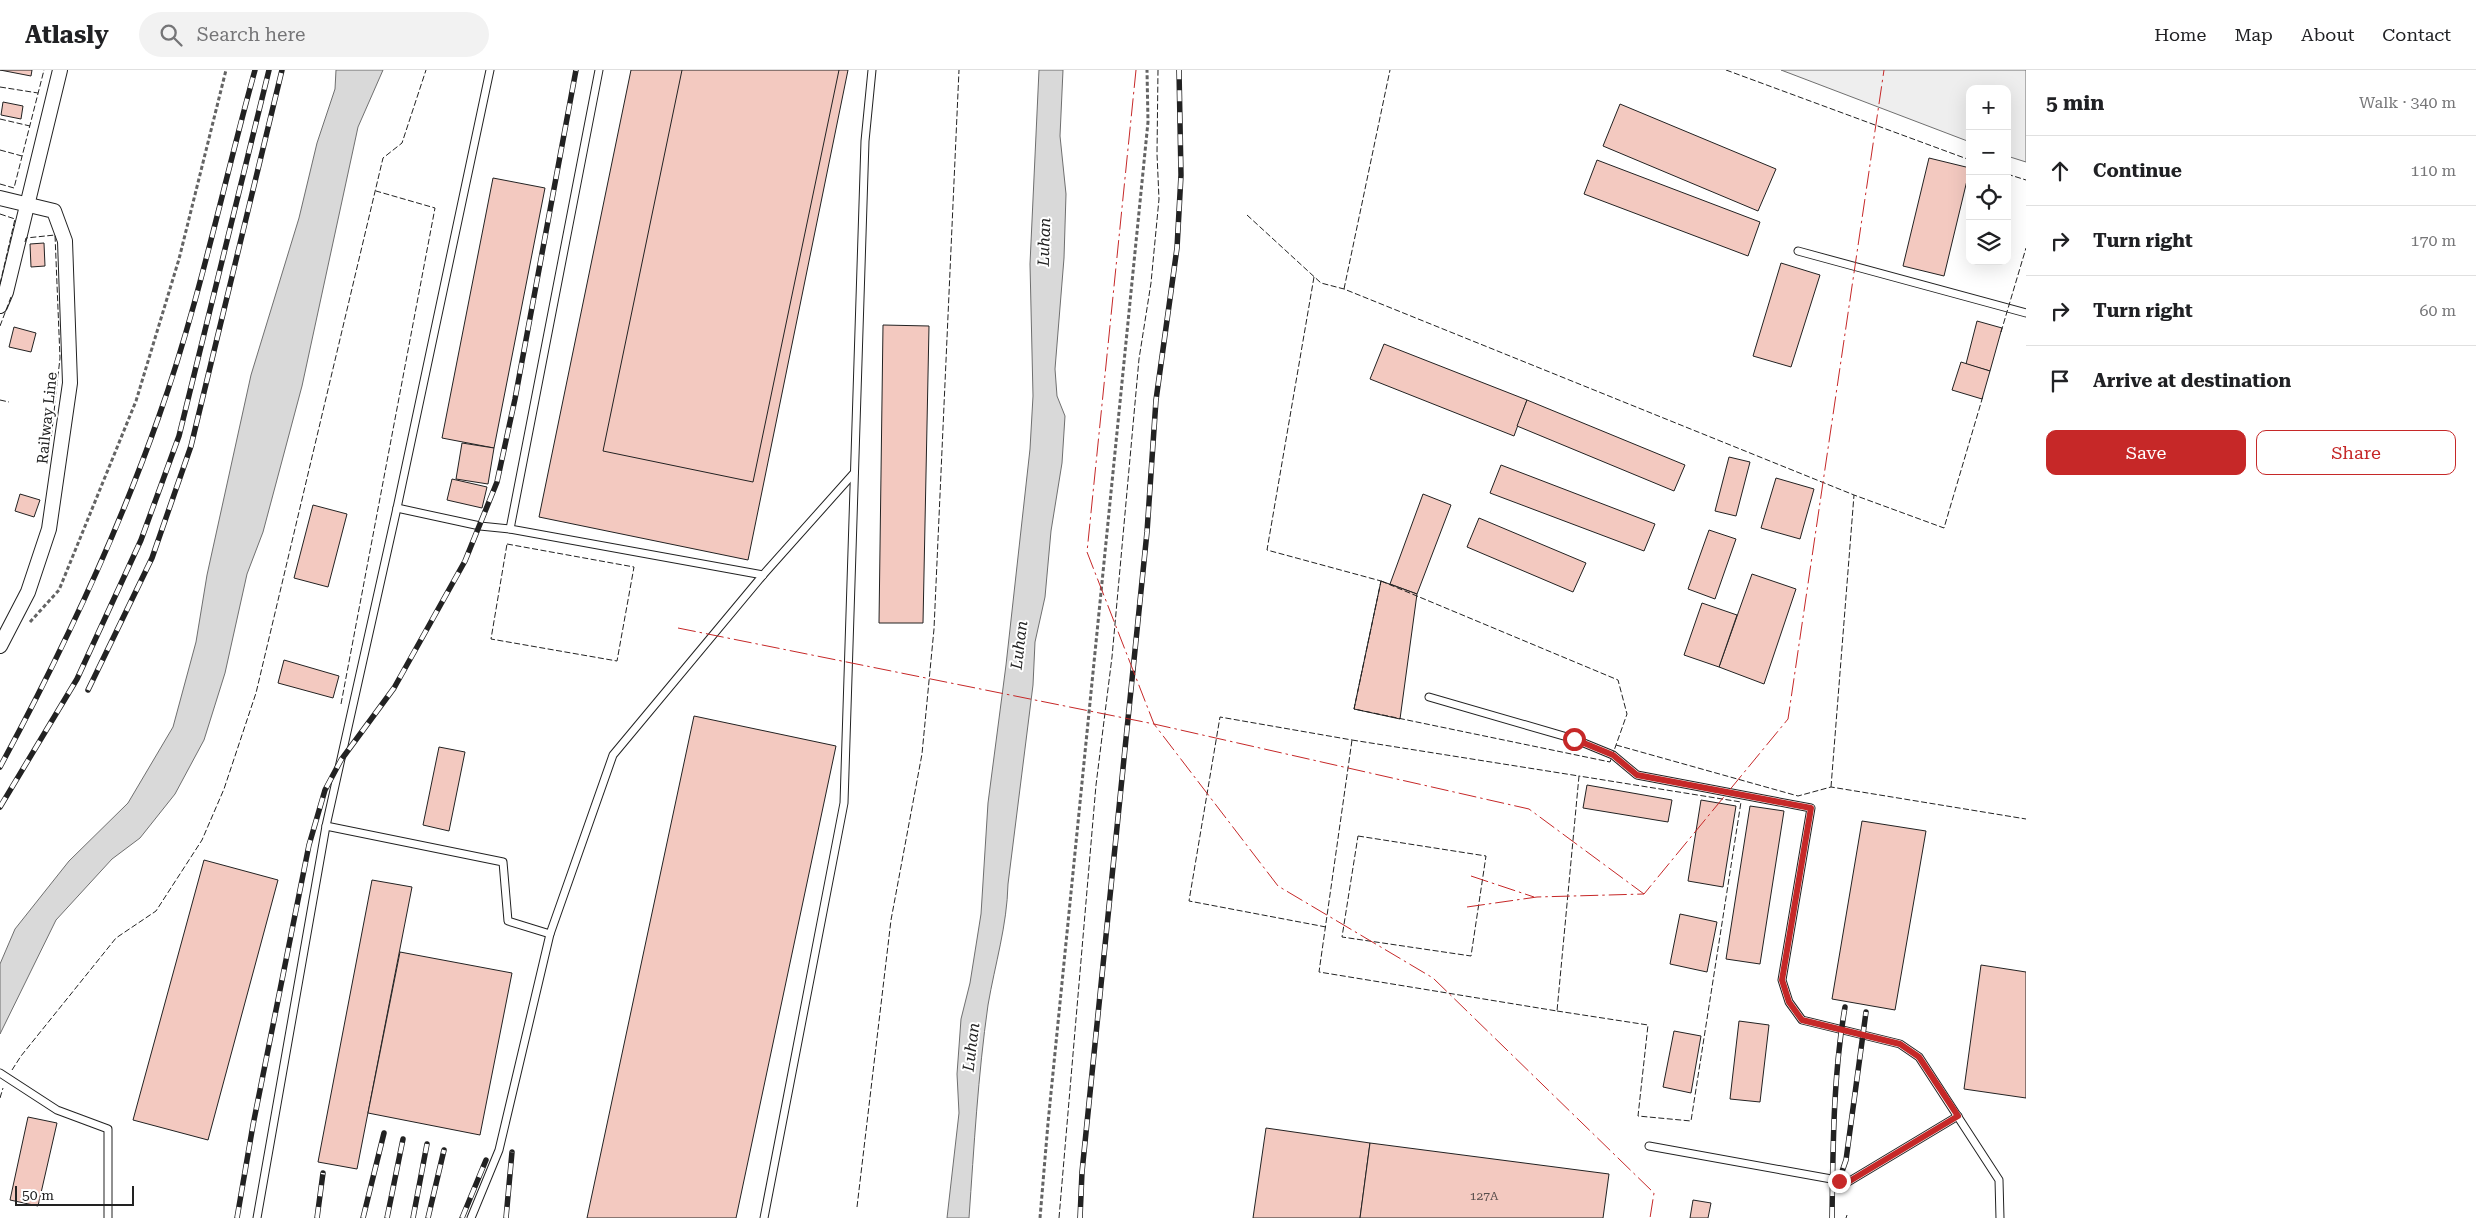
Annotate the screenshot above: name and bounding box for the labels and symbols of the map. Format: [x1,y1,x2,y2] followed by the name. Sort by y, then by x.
[1034,217,1054,268] water label: Luhan
[33,371,61,465] street label: Railway Line
[1006,619,1031,671] water label: Luhan
[1563,728,1586,751] route start
[958,1021,983,1073] water label: Luhan
[1828,1170,1851,1193] route end
[15,1183,134,1206] scale bar
[1470,1189,1499,1203] house number: 127А

